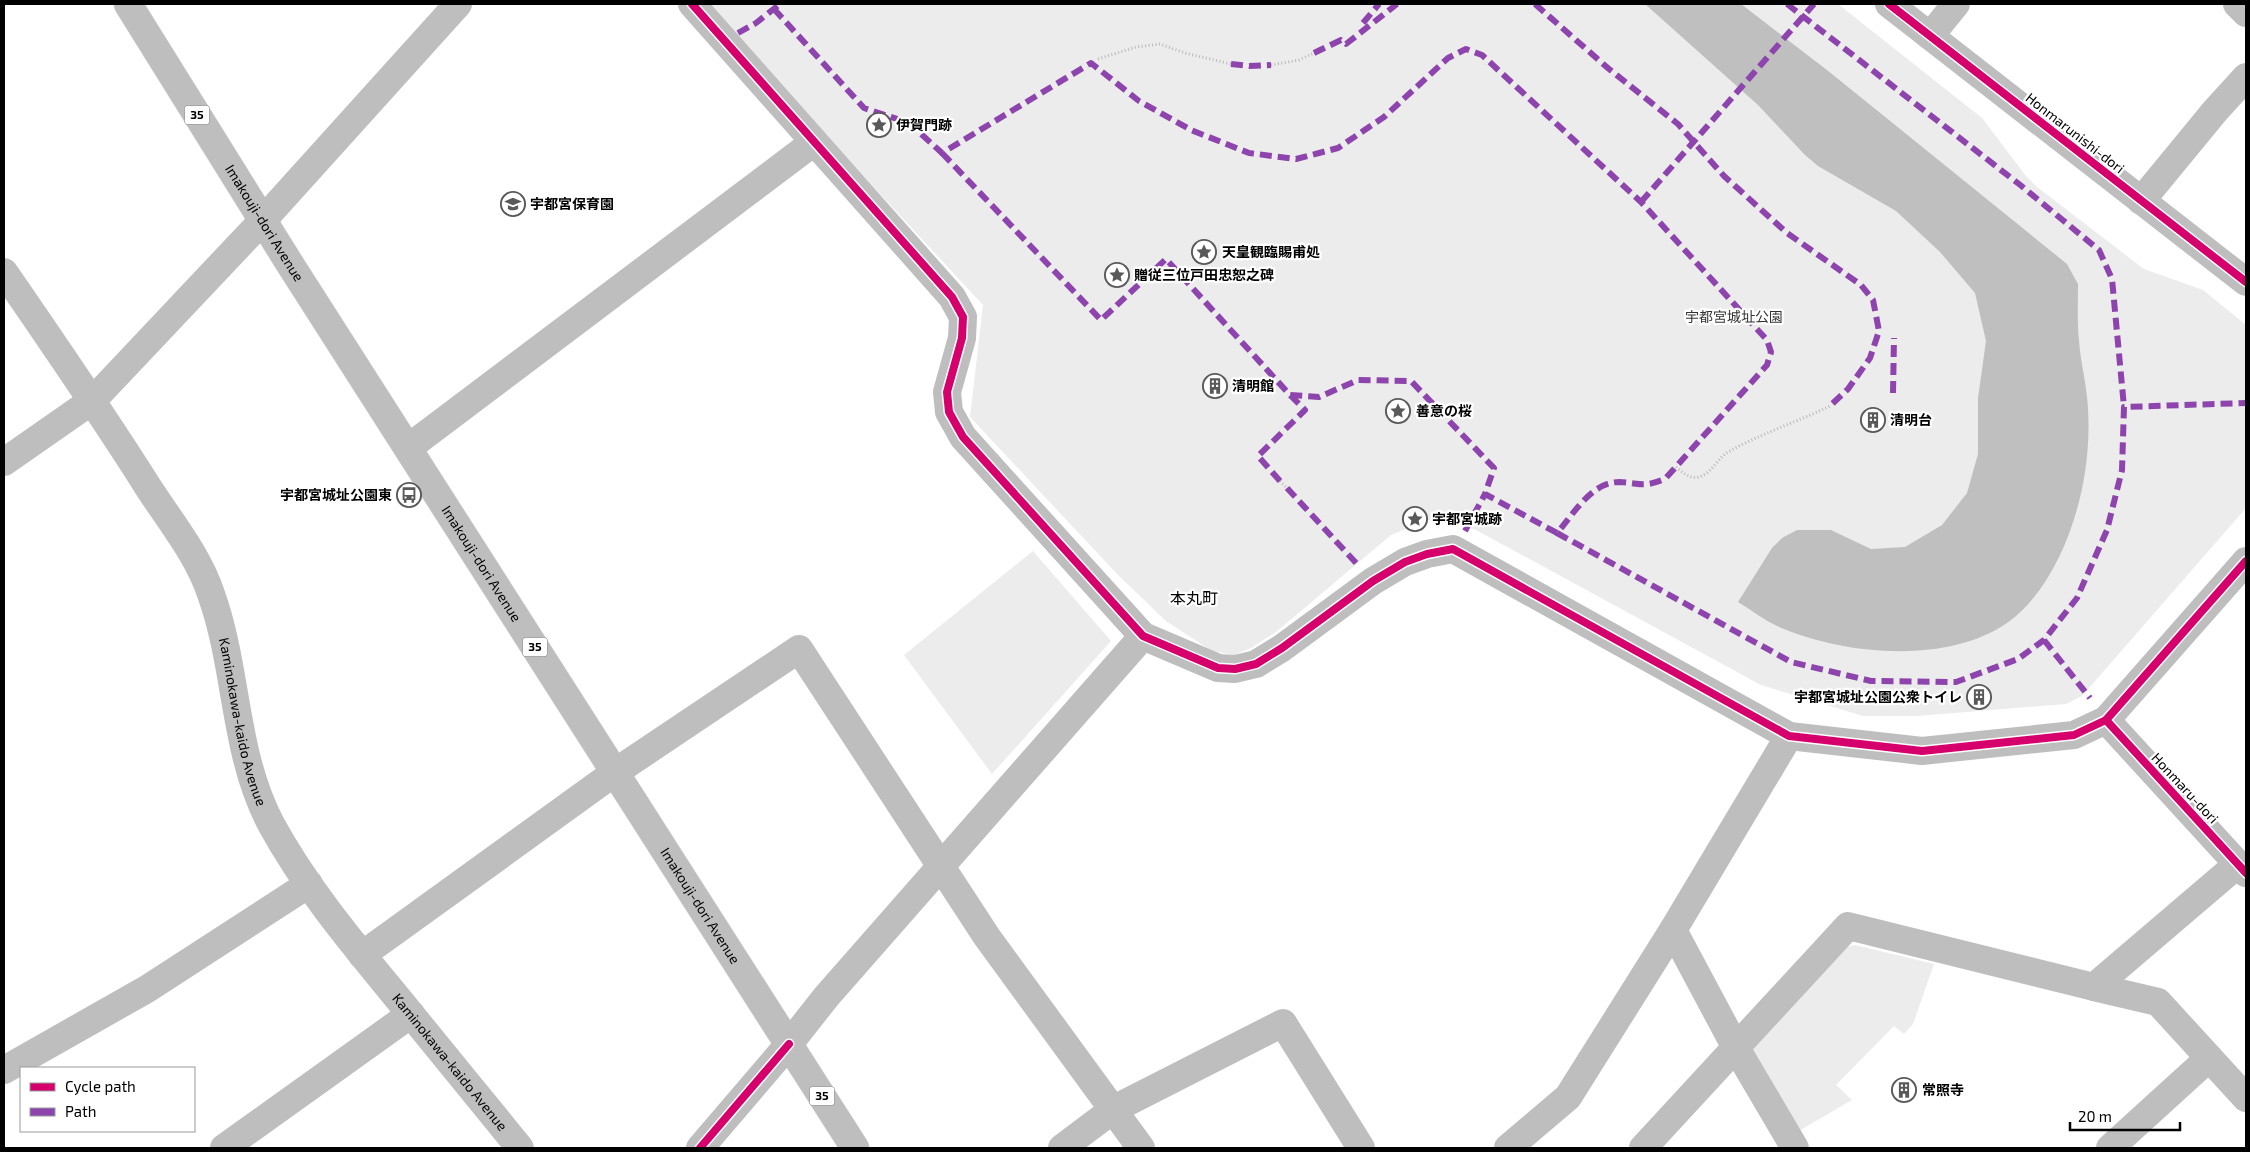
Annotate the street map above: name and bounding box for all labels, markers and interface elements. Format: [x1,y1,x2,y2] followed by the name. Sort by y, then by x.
[2023,89,2128,176] street label: Honmarunishi-dori
[184,106,210,124] road number: 35
[866,112,892,138] place icon: 伊賀門跡
[896,116,952,133] place label: 伊賀門跡
[222,161,308,284] street label: Imakouji-dori Avenue
[500,191,526,217] school or university icon: 宇都宮保育園
[530,195,614,212] place label: 宇都宮保育園
[1191,239,1217,265] place icon: 天皇観臨賜甫処
[1222,243,1320,260] place label: 天皇観臨賜甫処
[1104,262,1130,288] place icon: 贈従三位戸田忠恕之碑
[1134,266,1274,283] place label: 贈従三位戸田忠恕之碑
[1685,308,1783,325] park label: 宇都宮城址公園
[1202,373,1228,399] building icon: 清明館
[1232,377,1274,394] place label: 清明館
[1385,398,1411,424] place icon: 善意の桜
[1416,402,1472,419] place label: 善意の桜
[1860,407,1886,433] building icon: 清明台
[1890,411,1932,428] place label: 清明台
[396,482,422,508] bus stop icon: 宇都宮城址公園東
[280,486,392,503] place label: 宇都宮城址公園東
[439,502,525,625] street label: Imakouji-dori Avenue
[1402,506,1428,532] place icon: 宇都宮城跡
[1432,510,1502,527] place label: 宇都宮城跡
[1170,588,1218,607] district label: 本丸町
[216,636,270,808] street label: Kaminokawa-kaido Avenue
[522,638,548,656] road number: 35
[1966,684,1992,710] building icon: 宇都宮城址公園公衆トイレ
[1794,688,1962,705] place label: 宇都宮城址公園公衆トイレ
[2148,749,2222,826] street label: Honmaru-dori
[657,844,744,967] street label: Imakouji-dori Avenue
[389,990,511,1134] street label: Kaminokawa-kaido Avenue
[20,1067,195,1132] legend
[65,1077,136,1095] text: Cycle path
[1891,1077,1917,1103] building icon: 常照寺
[1922,1081,1964,1098] place label: 常照寺
[810,1086,834,1106] road number: 35
[2070,1100,2180,1132] scale bar
[65,1102,96,1120] text: Path
[2078,1107,2112,1125] text: 20 m

